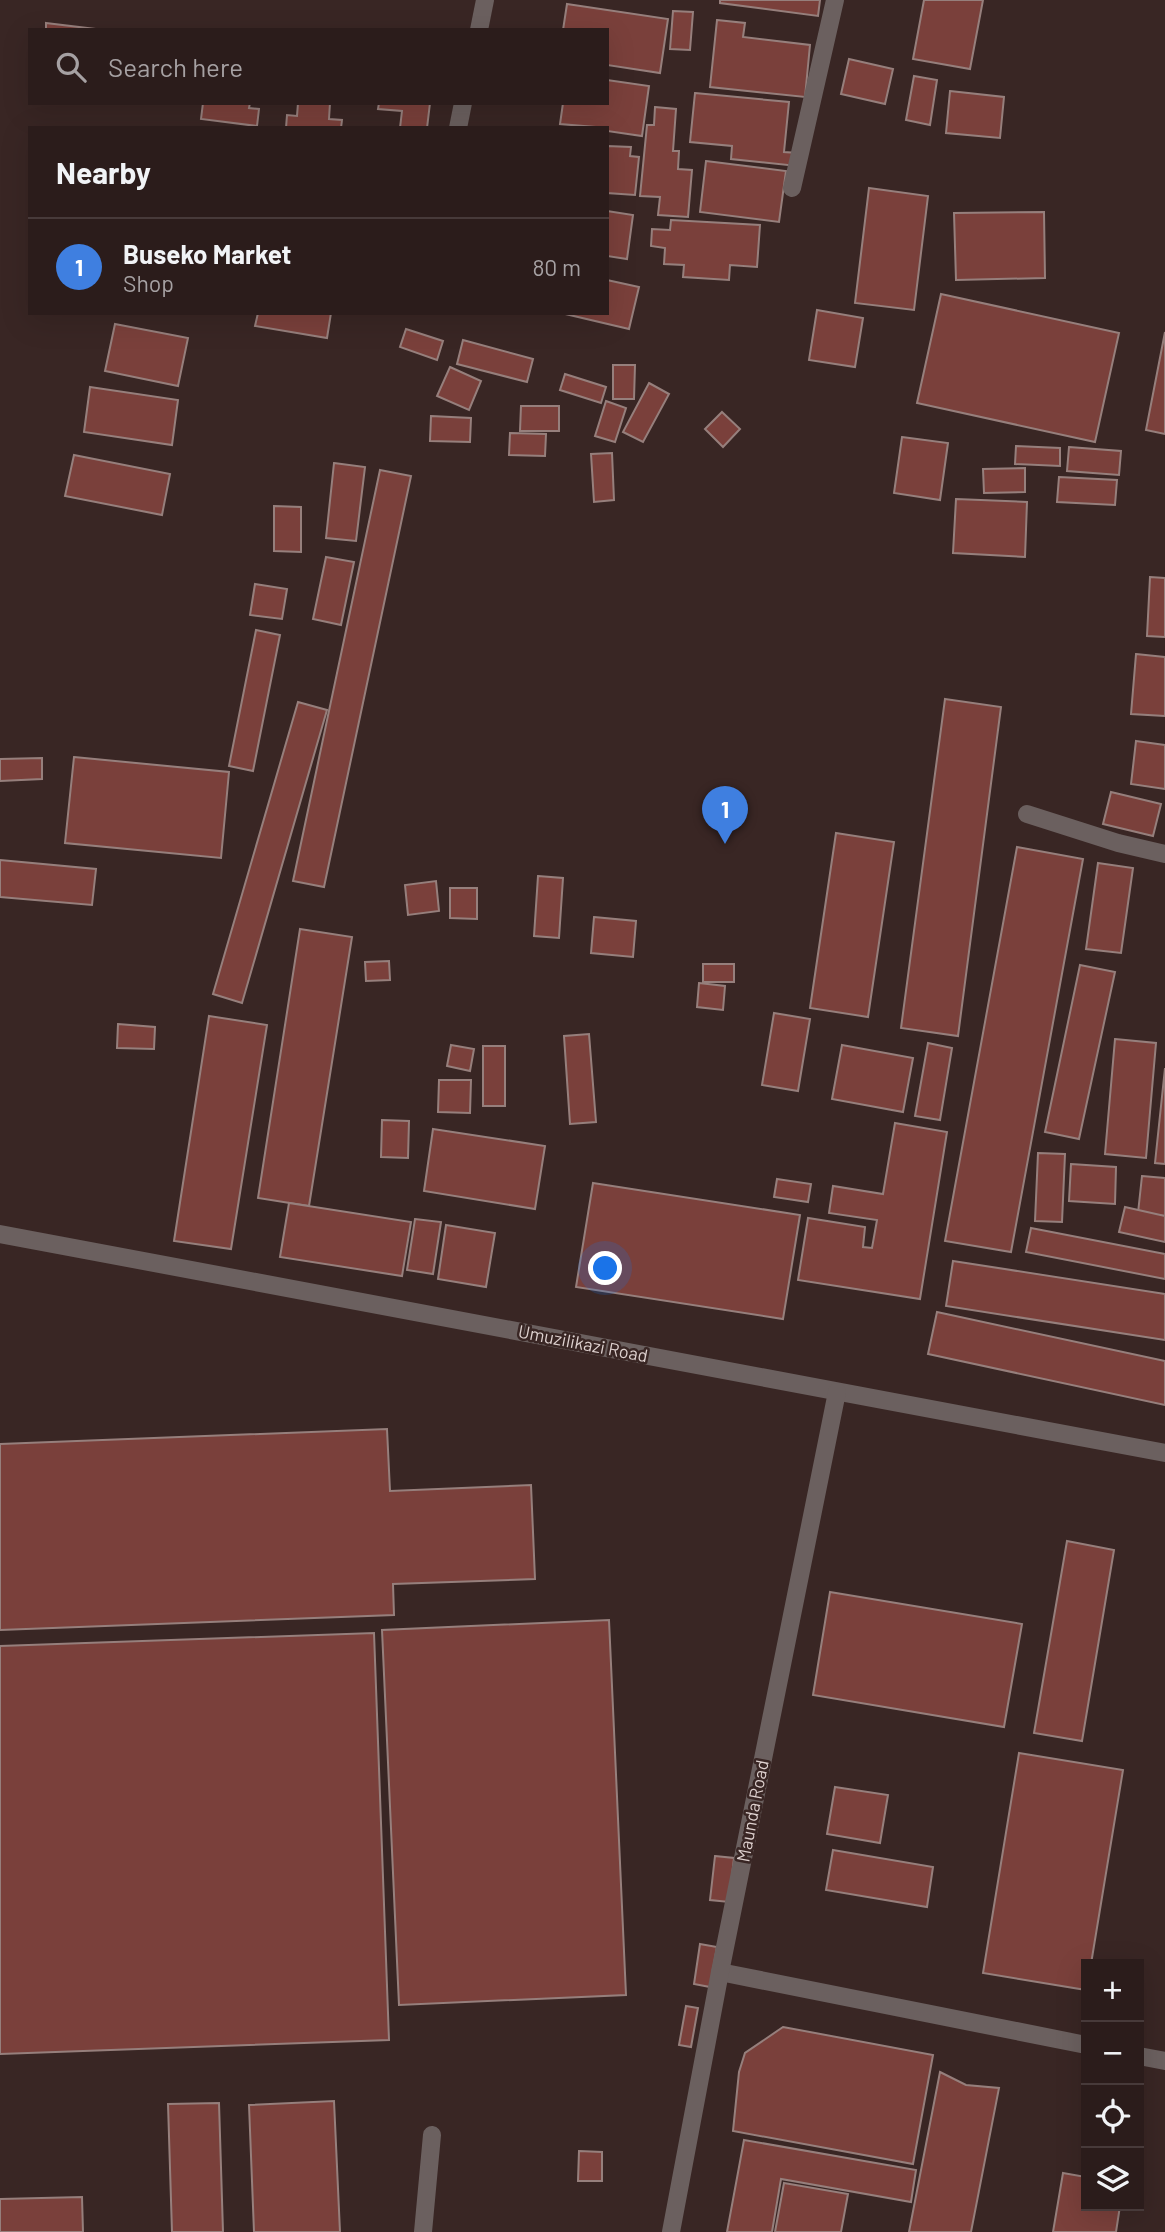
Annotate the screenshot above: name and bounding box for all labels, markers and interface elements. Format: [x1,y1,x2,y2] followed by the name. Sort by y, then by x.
[28,28,609,105] search box
[52,48,90,86] icon: search
[108,51,243,82] text: Search here
[56,154,151,190] text: Nearby
[123,238,291,269] text: Buseko Market
[75,253,83,281] text: 1
[532,253,581,281] text: 80 m
[123,269,174,297] text: Shop
[702,786,748,844] pin: 1
[588,1251,622,1285] your location
[517,1320,650,1366] street label: Umuzilikazi Road
[731,1758,773,1864] street label: Maunda Road
[1081,1959,1144,2211] map controls
[1081,1959,1144,2022] button: +
[1081,2022,1144,2085] button: −
[1081,2085,1144,2148] button: locate
[1081,2148,1144,2211] button: layers

